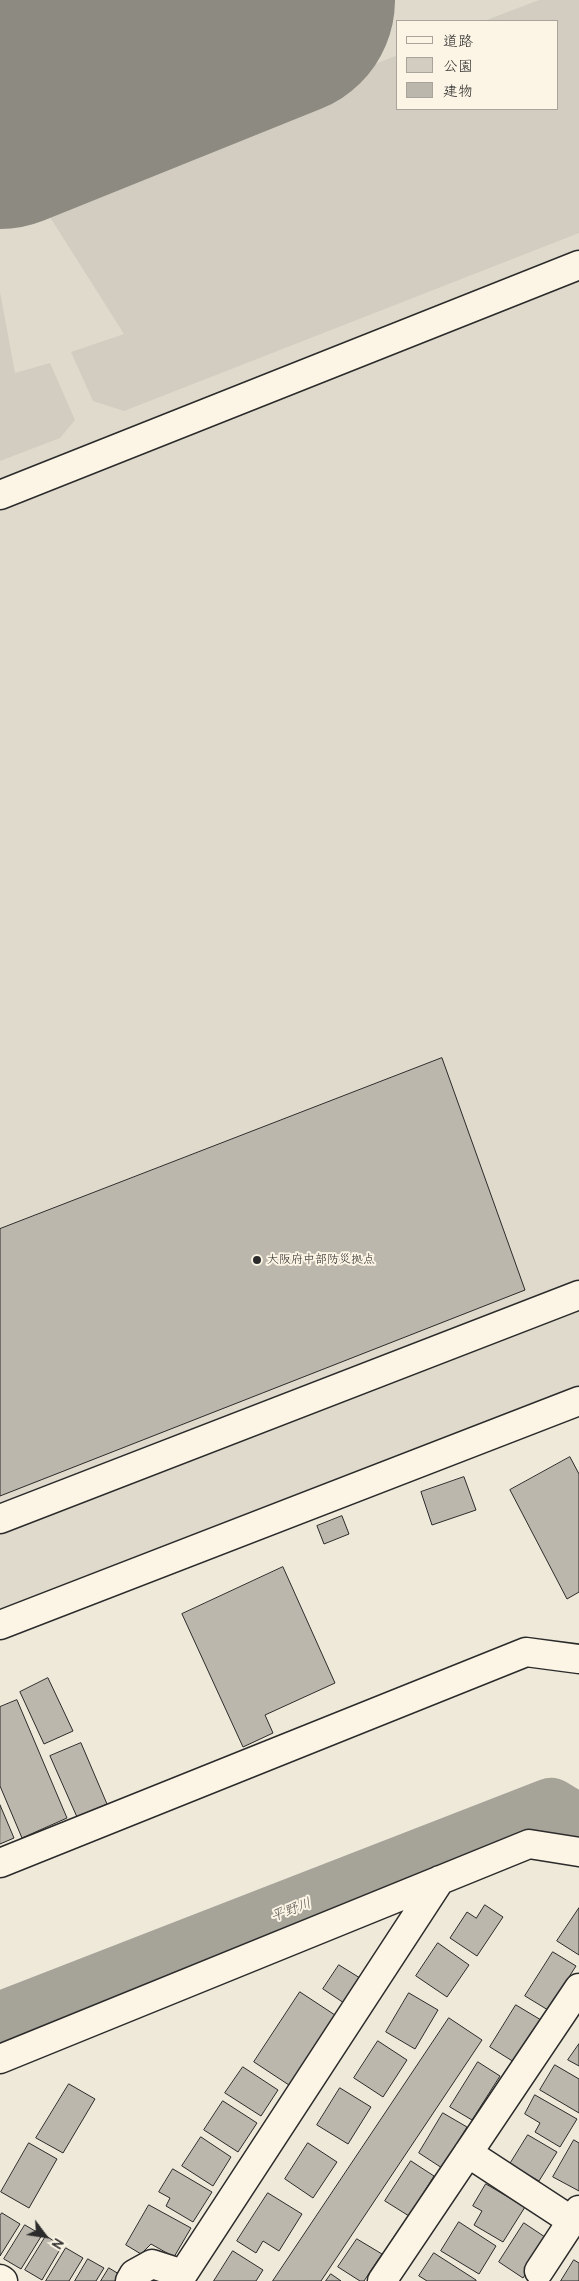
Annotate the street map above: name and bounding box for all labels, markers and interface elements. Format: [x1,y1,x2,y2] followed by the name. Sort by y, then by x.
[396,20,559,110] legend
[443,31,473,50] text: 道路
[443,56,473,75] text: 公園
[443,81,473,100] text: 建物
[267,1253,375,1267] place label: 大阪府中部防災拠点
[251,1254,263,1266] marker: 大阪府中部防災拠点
[268,1895,314,1925] water label: 平野川
[20,2211,70,2261] north arrow
[48,2235,68,2253] text: N

